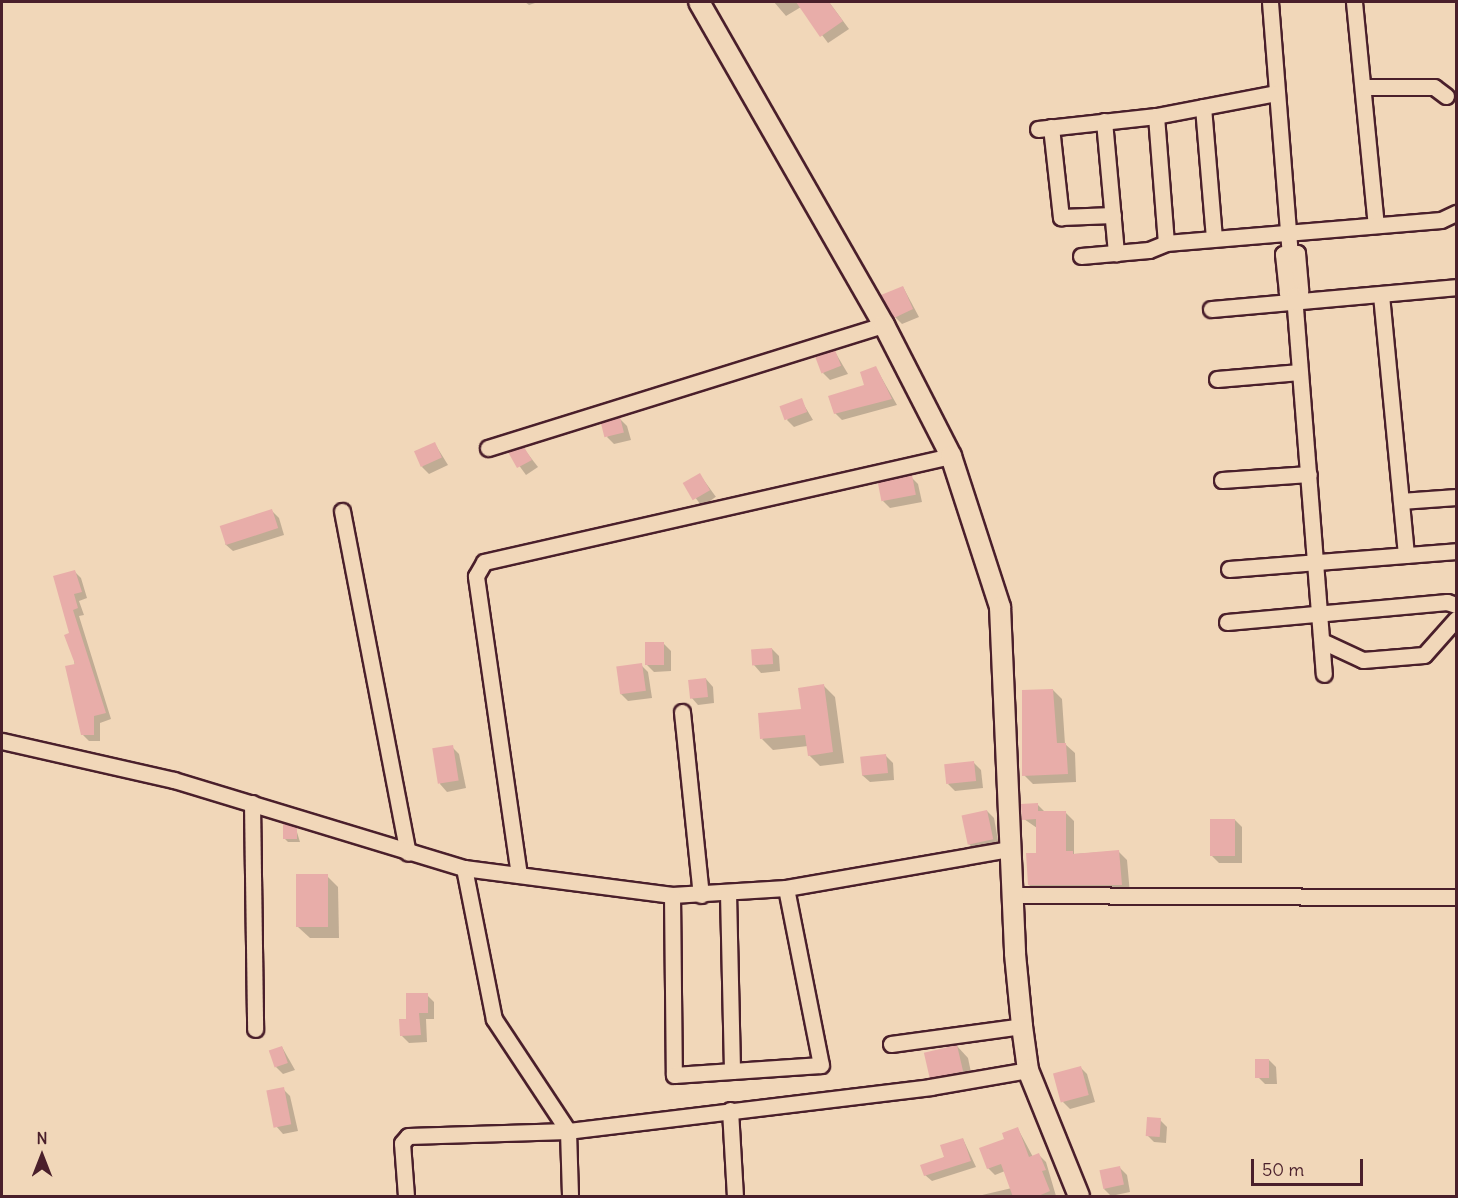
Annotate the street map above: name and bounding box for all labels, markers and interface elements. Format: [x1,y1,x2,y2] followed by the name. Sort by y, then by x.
[12,1126,72,1186] north arrow
[36,1128,48,1148] text: N
[1254,1147,1366,1185] scale bar
[1262,1158,1304,1181] text: 50 m

